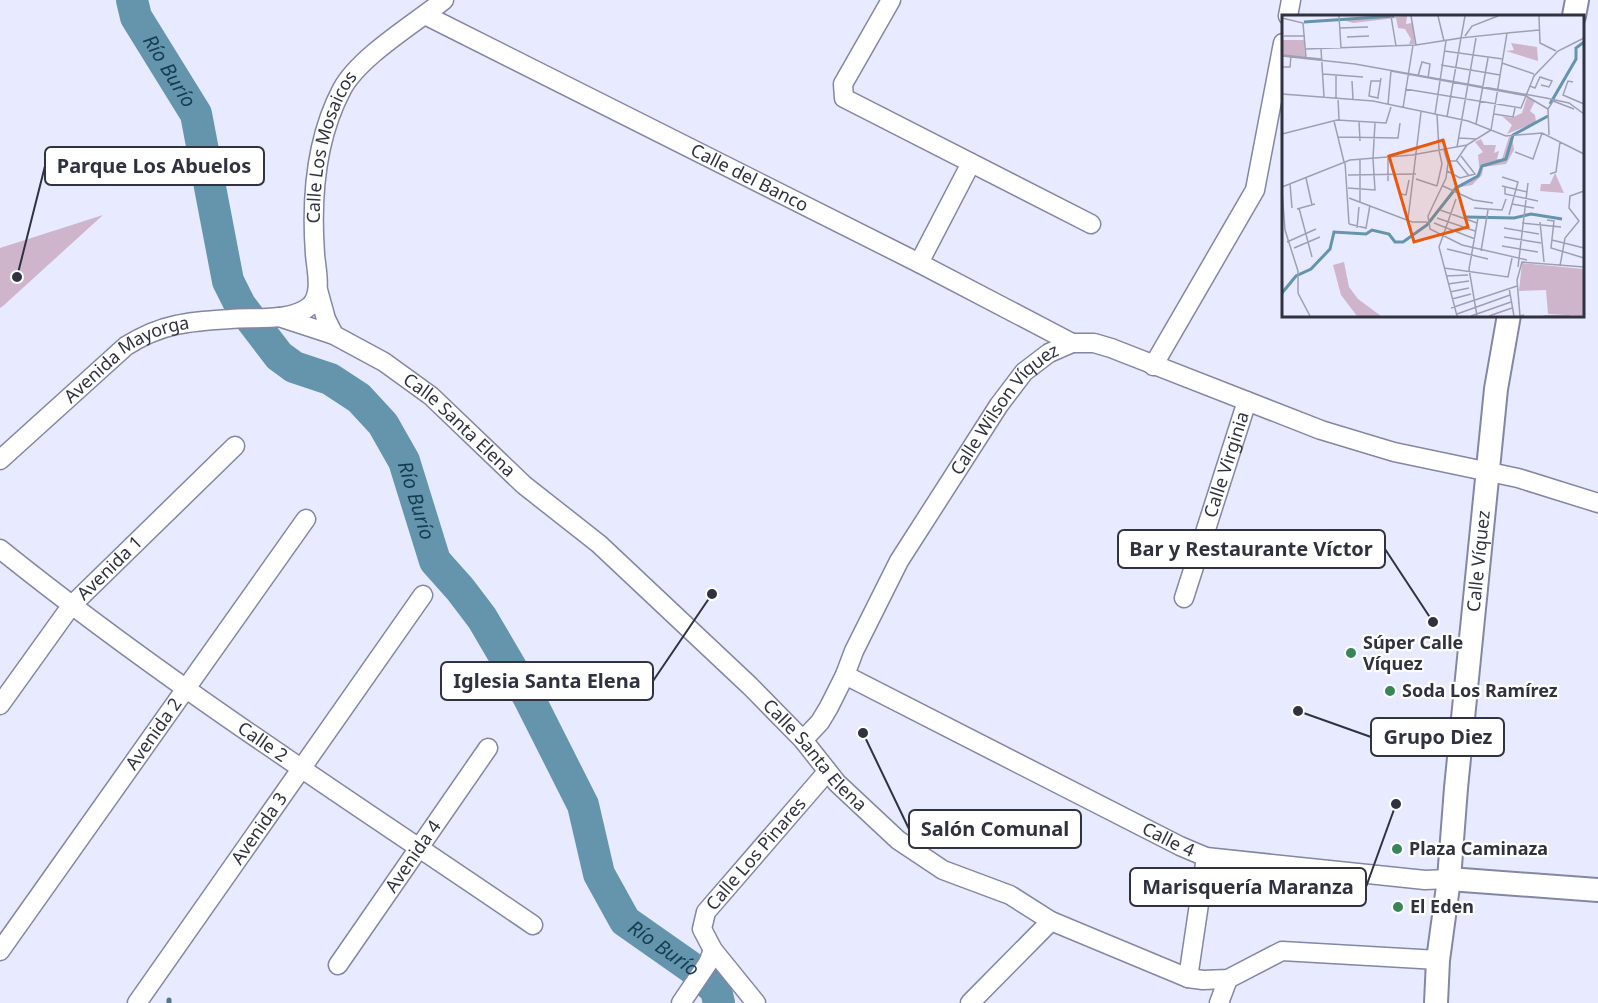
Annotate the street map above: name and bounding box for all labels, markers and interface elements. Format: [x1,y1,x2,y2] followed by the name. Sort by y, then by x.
[1282,15,1583,316] inset map
[137,29,203,112] water label: Río Burío
[301,65,362,223] street label: Calle Los Mosaicos
[687,137,813,217] street label: Calle del Banco
[45,147,264,185] callout: Parque Los Abuelos
[57,152,251,179] text: Parque Los Abuelos
[58,310,191,408] street label: Avenida Mayorga
[944,337,1062,479] street label: Calle Wilson Víquez
[399,367,521,482] street label: Calle Santa Elena
[1198,408,1254,520] street label: Calle Virginia
[392,458,442,543] water label: Río Burío
[1461,509,1495,613] street label: Calle Víquez
[71,530,147,605] street label: Avenida 1
[1118,530,1385,568] callout: Bar y Restaurante Víctor
[1129,535,1373,562] text: Bar y Restaurante Víctor
[1363,630,1463,675] place label: Súper Calle Víquez
[1344,646,1358,660] marker: Súper Calle Víquez
[441,662,653,700] callout: Iglesia Santa Elena
[453,667,641,694] text: Iglesia Santa Elena
[1402,678,1558,702] place label: Soda Los Ramírez
[1383,684,1397,698] marker: Soda Los Ramírez
[119,693,187,774] street label: Avenida 2
[758,693,873,816] street label: Calle Santa Elena
[233,715,293,767] street label: Calle 2
[1371,718,1504,756] callout: Grupo Diez
[1384,723,1493,750] text: Grupo Diez
[225,787,292,869] street label: Avenida 3
[700,792,811,915] street label: Calle Los Pinares
[909,810,1081,848] callout: Salón Comunal
[379,815,446,897] street label: Avenida 4
[921,815,1069,842] text: Salón Comunal
[1138,816,1199,862] street label: Calle 4
[1409,836,1548,860] place label: Plaza Caminaza
[1390,842,1404,856] marker: Plaza Caminaza
[1130,868,1366,906] callout: Marisquería Maranza
[1142,873,1354,900] text: Marisquería Maranza
[1410,894,1474,918] place label: El Eden
[1391,900,1405,914] marker: El Eden
[623,913,706,982] water label: Río Burío

